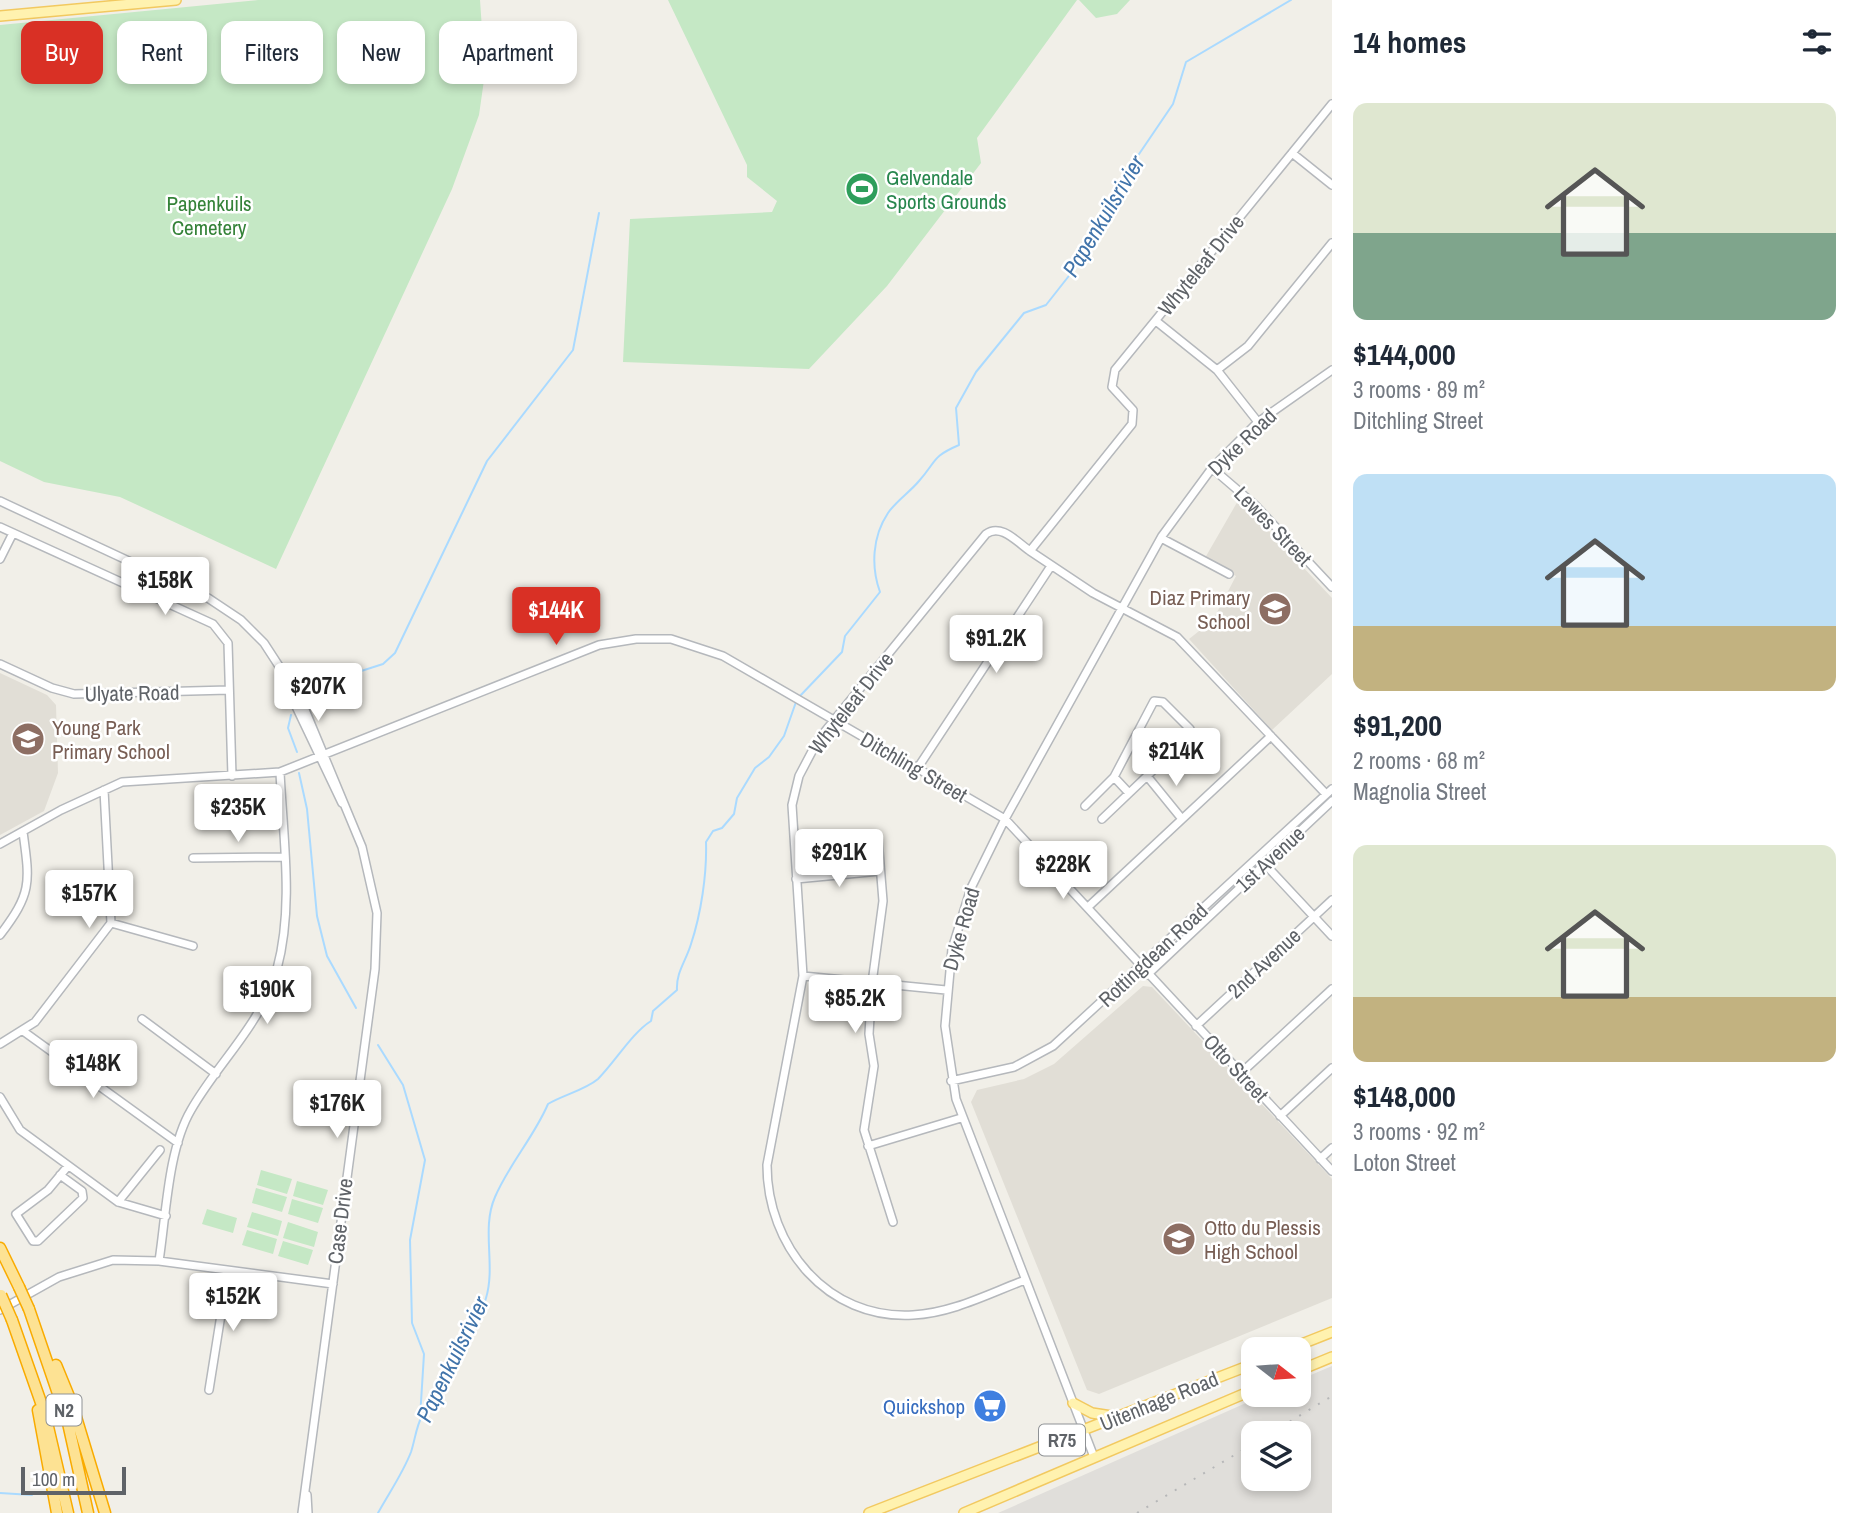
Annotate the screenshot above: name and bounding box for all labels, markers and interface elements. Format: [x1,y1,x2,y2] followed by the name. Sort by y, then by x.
[21,21,103,84] chip: Buy
[117,21,207,84] chip: Rent
[221,21,323,84] chip: Filters
[337,21,425,84] chip: New
[439,21,577,84] chip: Apartment
[1353,22,1467,62] text: 14 homes
[1798,23,1836,61] icon: filters
[1055,149,1152,282] water label: Papenkuilsrivier
[1532,149,1658,275] icon: home
[886,163,1007,216] place label: Gelvendale Sports Grounds
[843,170,881,208] sports icon: Gelvendale Sports Grounds
[166,189,252,242] park label: Papenkuils Cemetery
[1151,208,1251,322] street label: Whyteleaf Drive
[1353,334,1456,374] text: $144,000
[1353,374,1485,405] text: 3 rooms · 89 m²
[1201,402,1283,482] street label: Dyke Road
[1353,405,1483,436] text: Ditchling Street
[1228,480,1318,572] street label: Lewes Street
[1532,520,1658,646] icon: home
[116,558,214,617] pin: $158K
[137,564,193,595] text: $158K
[1150,583,1250,636] place label: Diaz Primary School
[507,588,605,647] pin: $144K
[1256,590,1294,628] school or university icon: Diaz Primary School
[528,594,584,625] text: $144K
[939,616,1053,675] pin: $91.2K
[966,622,1026,653] text: $91.2K
[802,646,900,760] street label: Whyteleaf Drive
[269,664,367,723] pin: $207K
[290,670,346,701] text: $207K
[84,678,180,708] street label: Ulyate Road
[1353,705,1442,745] text: $91,200
[52,713,170,766] place label: Young Park Primary School
[9,720,47,758] school or university icon: Young Park Primary School
[855,725,973,809] street label: Ditchling Street
[1127,728,1225,788] pin: $214K
[1148,735,1204,766] text: $214K
[1353,745,1485,776] text: 2 rooms · 68 m²
[1353,776,1486,807] text: Magnolia Street
[189,784,287,844] pin: $235K
[210,791,266,822] text: $235K
[1229,819,1311,899] street label: 1st Avenue
[790,830,888,889] pin: $291K
[811,836,867,867] text: $291K
[1014,842,1112,901] pin: $228K
[1035,848,1091,879] text: $228K
[40,870,138,930] pin: $157K
[61,877,117,908] text: $157K
[935,884,987,974] street label: Dyke Road
[1532,891,1658,1017] icon: home
[1092,897,1214,1013] street label: Rottingdean Road
[1221,921,1307,1005] street label: 2nd Avenue
[218,967,316,1026] pin: $190K
[239,973,295,1004] text: $190K
[798,976,912,1035] pin: $85.2K
[825,982,885,1013] text: $85.2K
[1197,1028,1275,1108] street label: Otto Street
[44,1040,142,1100] pin: $148K
[65,1047,121,1078] text: $148K
[1353,1076,1456,1116] text: $148,000
[288,1080,386,1140] pin: $176K
[309,1087,365,1118] text: $176K
[1353,1116,1485,1147] text: 3 rooms · 92 m²
[1353,1147,1456,1178] text: Loton Street
[320,1176,360,1266] street label: Case Drive
[1204,1213,1321,1266] place label: Otto du Plessis High School
[1160,1220,1198,1258] school or university icon: Otto du Plessis High School
[184,1274,282,1333] pin: $152K
[205,1280,261,1311] text: $152K
[408,1290,496,1427] water label: Papenkuilsrivier
[1241,1337,1311,1407] north arrow
[1241,1337,1311,1491] map controls
[1095,1364,1223,1438] street label: Uitenhage Road
[971,1387,1009,1425] supermarket icon: Quickshop
[883,1392,965,1421] place label: Quickshop
[46,1394,82,1426] road number: N2
[1241,1421,1311,1491] button: layers
[1039,1424,1085,1456] road number: R75
[21,1464,126,1496] scale bar
[32,1466,75,1492] text: 100 m

